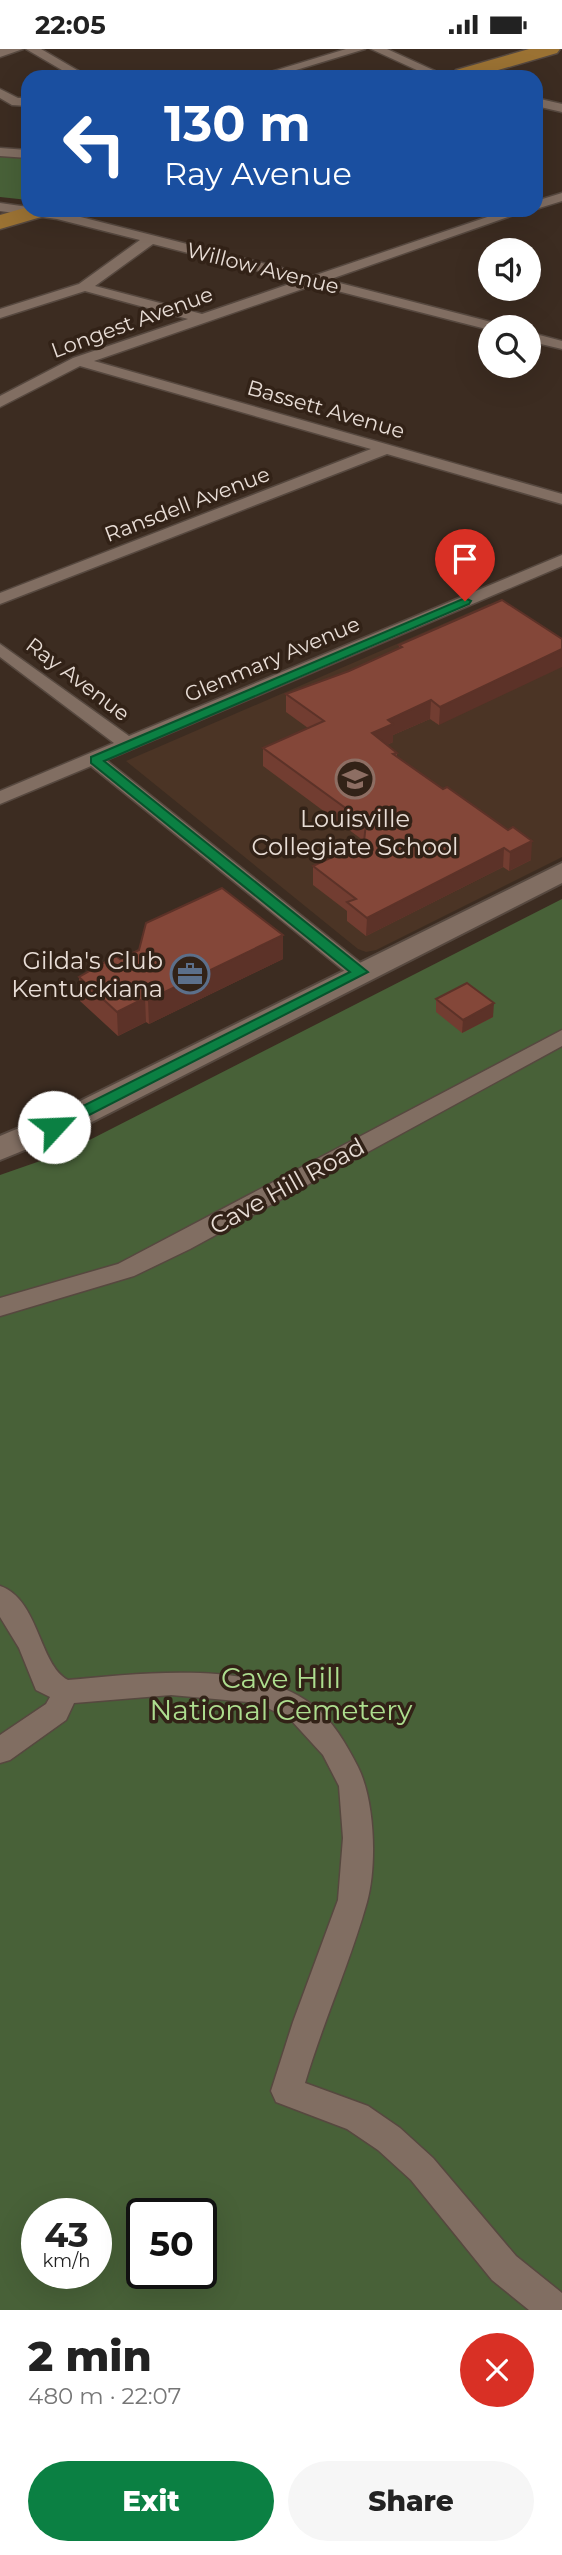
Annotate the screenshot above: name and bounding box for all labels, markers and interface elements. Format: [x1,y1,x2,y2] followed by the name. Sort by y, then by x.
[35,9,106,41] text: 22:05
[164,94,311,153] text: 130 m
[49,98,140,189] icon: left
[164,154,352,193] text: Ray Avenue
[184,237,342,299] street label: Willow Avenue
[478,238,541,378] map controls
[478,238,541,301] button: sound
[48,281,216,363] street label: Longest Avenue
[478,315,541,378] button: search
[244,375,408,443] street label: Bassett Avenue
[101,461,273,547] street label: Ransdell Avenue
[435,529,495,601] pin
[446,540,484,578] icon: arrive
[181,611,363,707] street label: Glenmary Avenue
[21,632,135,726] street label: Ray Avenue
[334,758,376,800] school or university icon: Louisville Collegiate School
[252,804,458,861] place label: Louisville Collegiate School
[11,946,163,1003] place label: Gilda's Club Kentuckiana
[169,953,211,995] office icon: Gilda's Club Kentuckiana
[17,1090,91,1164] position arrow
[205,1132,369,1240] street label: Cave Hill Road
[150,1661,413,1727] park label: Cave Hill National Cemetery
[126,2198,217,2289] speed limit sign: 50
[44,2213,89,2256] text: 43
[42,2250,91,2272] text: km/h
[28,2330,152,2382] text: 2 min
[460,2333,534,2407] button: close
[28,2382,181,2410] text: 480 m · 22:07
[28,2461,274,2541] button: Exit
[288,2461,534,2541] button: Share

